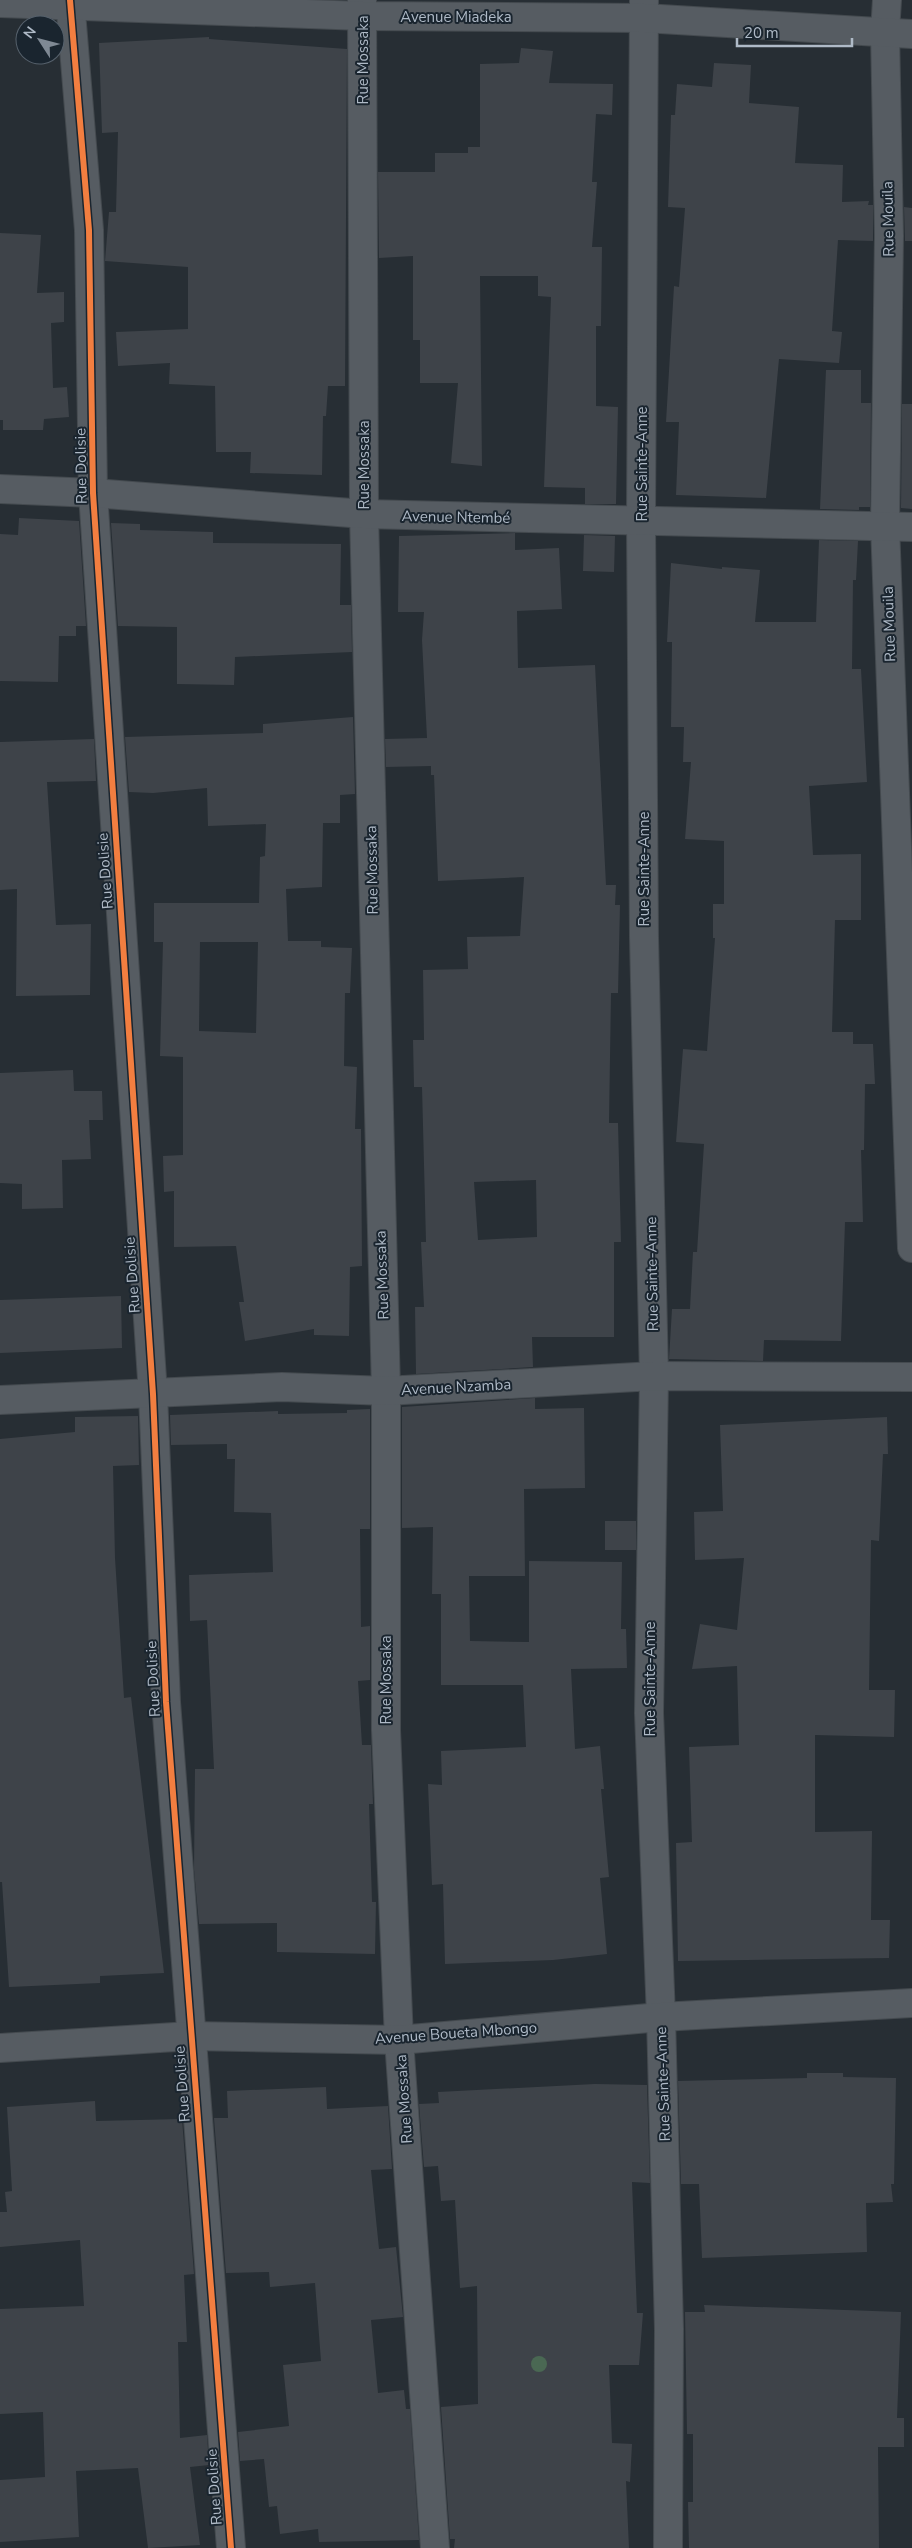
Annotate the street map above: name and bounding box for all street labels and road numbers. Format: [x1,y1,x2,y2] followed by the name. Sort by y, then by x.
[400,7,512,27] street label: Avenue Miadeka
[353,15,373,105] street label: Rue Mossaka
[877,181,899,257] street label: Rue Mouila
[632,407,652,521] street label: Rue Sainte-Anne
[354,420,374,510] street label: Rue Mossaka
[70,428,92,504] street label: Rue Dolisie
[401,506,511,528] street label: Avenue Ntembé
[878,586,900,662] street label: Rue Mouila
[634,812,654,926] street label: Rue Sainte-Anne
[361,825,383,915] street label: Rue Mossaka
[92,832,118,910] street label: Rue Dolisie
[641,1216,663,1332] street label: Rue Sainte-Anne
[370,1230,394,1320] street label: Rue Mossaka
[119,1236,145,1314] street label: Rue Dolisie
[400,1374,512,1400] street label: Avenue Nzamba
[640,1622,660,1736] street label: Rue Sainte-Anne
[376,1635,396,1725] street label: Rue Mossaka
[141,1640,165,1718] street label: Rue Dolisie
[374,2017,538,2049] street label: Avenue Boueta Mbongo
[651,2026,675,2142] street label: Rue Sainte-Anne
[169,2045,195,2123] street label: Rue Dolisie
[391,2054,417,2144] street label: Rue Mossaka
[201,2448,227,2526] street label: Rue Dolisie

